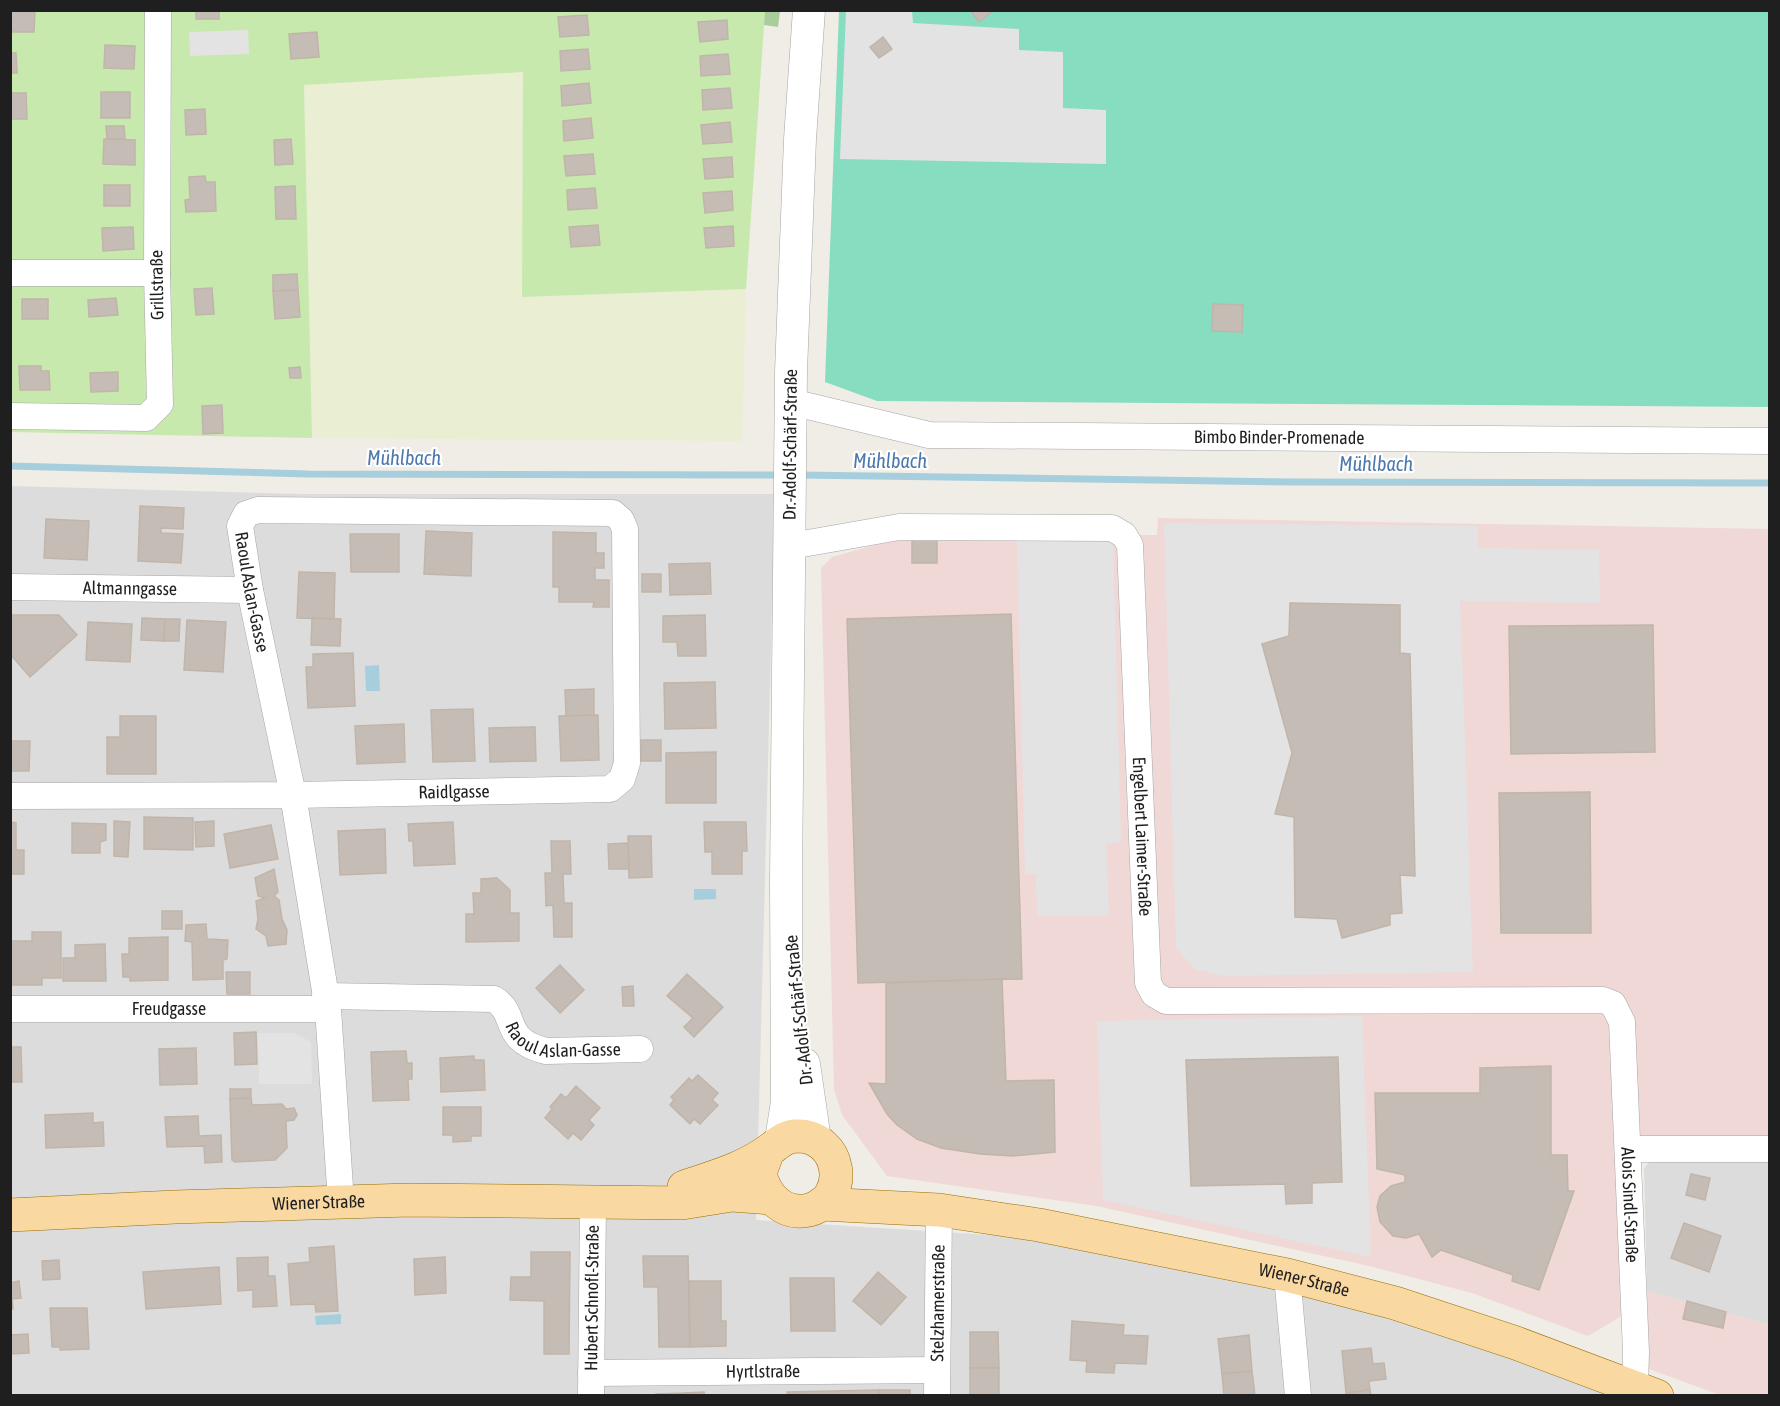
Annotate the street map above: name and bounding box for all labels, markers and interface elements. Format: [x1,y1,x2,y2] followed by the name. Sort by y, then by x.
[145,250,168,320] street label: Grillstraße
[779,369,801,520] street label: Dr.-Adolf-Schärf-Straße
[1194,426,1365,448] street label: Bimbo Binder-Promenade
[367,446,441,469] water label: Mühlbach
[853,449,927,472] water label: Mühlbach
[1339,452,1413,475] water label: Mühlbach
[231,530,274,654] street label: Raoul Aslan-Gasse
[83,577,177,599] street label: Altmanngasse
[1129,756,1156,917] street label: Engelbert Laimer-Straße
[418,780,490,803] street label: Raidlgasse
[780,934,817,1086] street label: Dr.-Adolf-Schärf-Straße
[132,998,206,1019] street label: Freudgasse
[501,1019,621,1061] street label: Raoul Aslan-Gasse
[1617,1147,1643,1263] street label: Alois Sindl-Straße
[272,1190,365,1214] street label: Wiener Straße
[580,1225,603,1371] street label: Hubert Schnofl-Straße
[926,1244,949,1362] street label: Stelzhamerstraße
[1257,1259,1352,1301] street label: Wiener Straße
[726,1360,800,1382] street label: Hyrtlstraße

